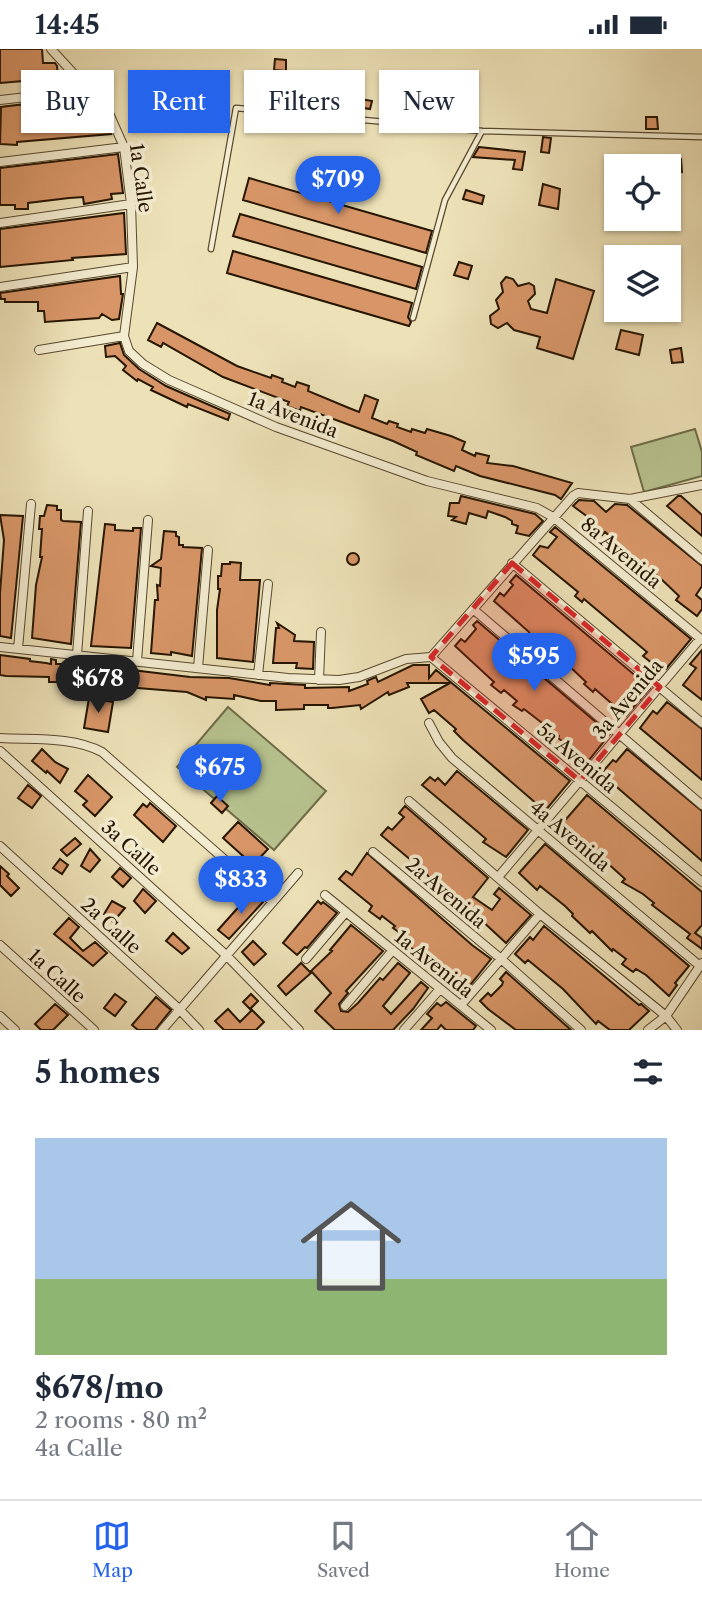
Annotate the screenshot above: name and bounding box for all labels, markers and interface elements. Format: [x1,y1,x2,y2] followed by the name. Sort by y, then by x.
[35,9,100,41] text: 14:45
[21,70,114,133] chip: Buy
[128,70,230,133] chip: Rent
[244,70,365,133] chip: Filters
[379,70,479,133] chip: New
[125,142,157,214] street label: 1a Calle
[604,154,681,322] map controls
[604,154,681,231] button: locate
[297,157,379,216] pin: $709
[311,165,365,193] text: $709
[604,245,681,322] button: layers
[245,387,341,443] street label: 1a Avenida
[576,513,666,593] street label: 8a Avenida
[493,633,575,693] pin: $595
[508,642,560,670] text: $595
[588,654,668,744] street label: 3a Avenida
[57,655,139,715] pin: $678
[72,664,124,692] text: $678
[532,718,622,798] street label: 5a Avenida
[179,745,261,804] pin: $675
[195,753,245,781] text: $675
[525,796,615,876] street label: 4a Avenida
[97,815,165,881] street label: 3a Calle
[401,853,491,933] street label: 2a Avenida
[200,857,282,916] pin: $833
[214,865,268,893] text: $833
[76,893,146,959] street label: 2a Calle
[390,925,478,1003] street label: 1a Avenida
[23,944,91,1008] street label: 1a Calle
[629,1053,667,1091] icon: filters
[35,1054,160,1091] text: 5 homes
[288,1183,414,1309] icon: home
[35,1369,164,1406] text: $678/mo
[35,1406,207,1434] text: 2 rooms · 80 m²
[35,1434,123,1462] text: 4a Calle
[92,1517,133,1582] tab: Map
[317,1517,370,1582] tab: Saved
[554,1517,610,1582] tab: Home

